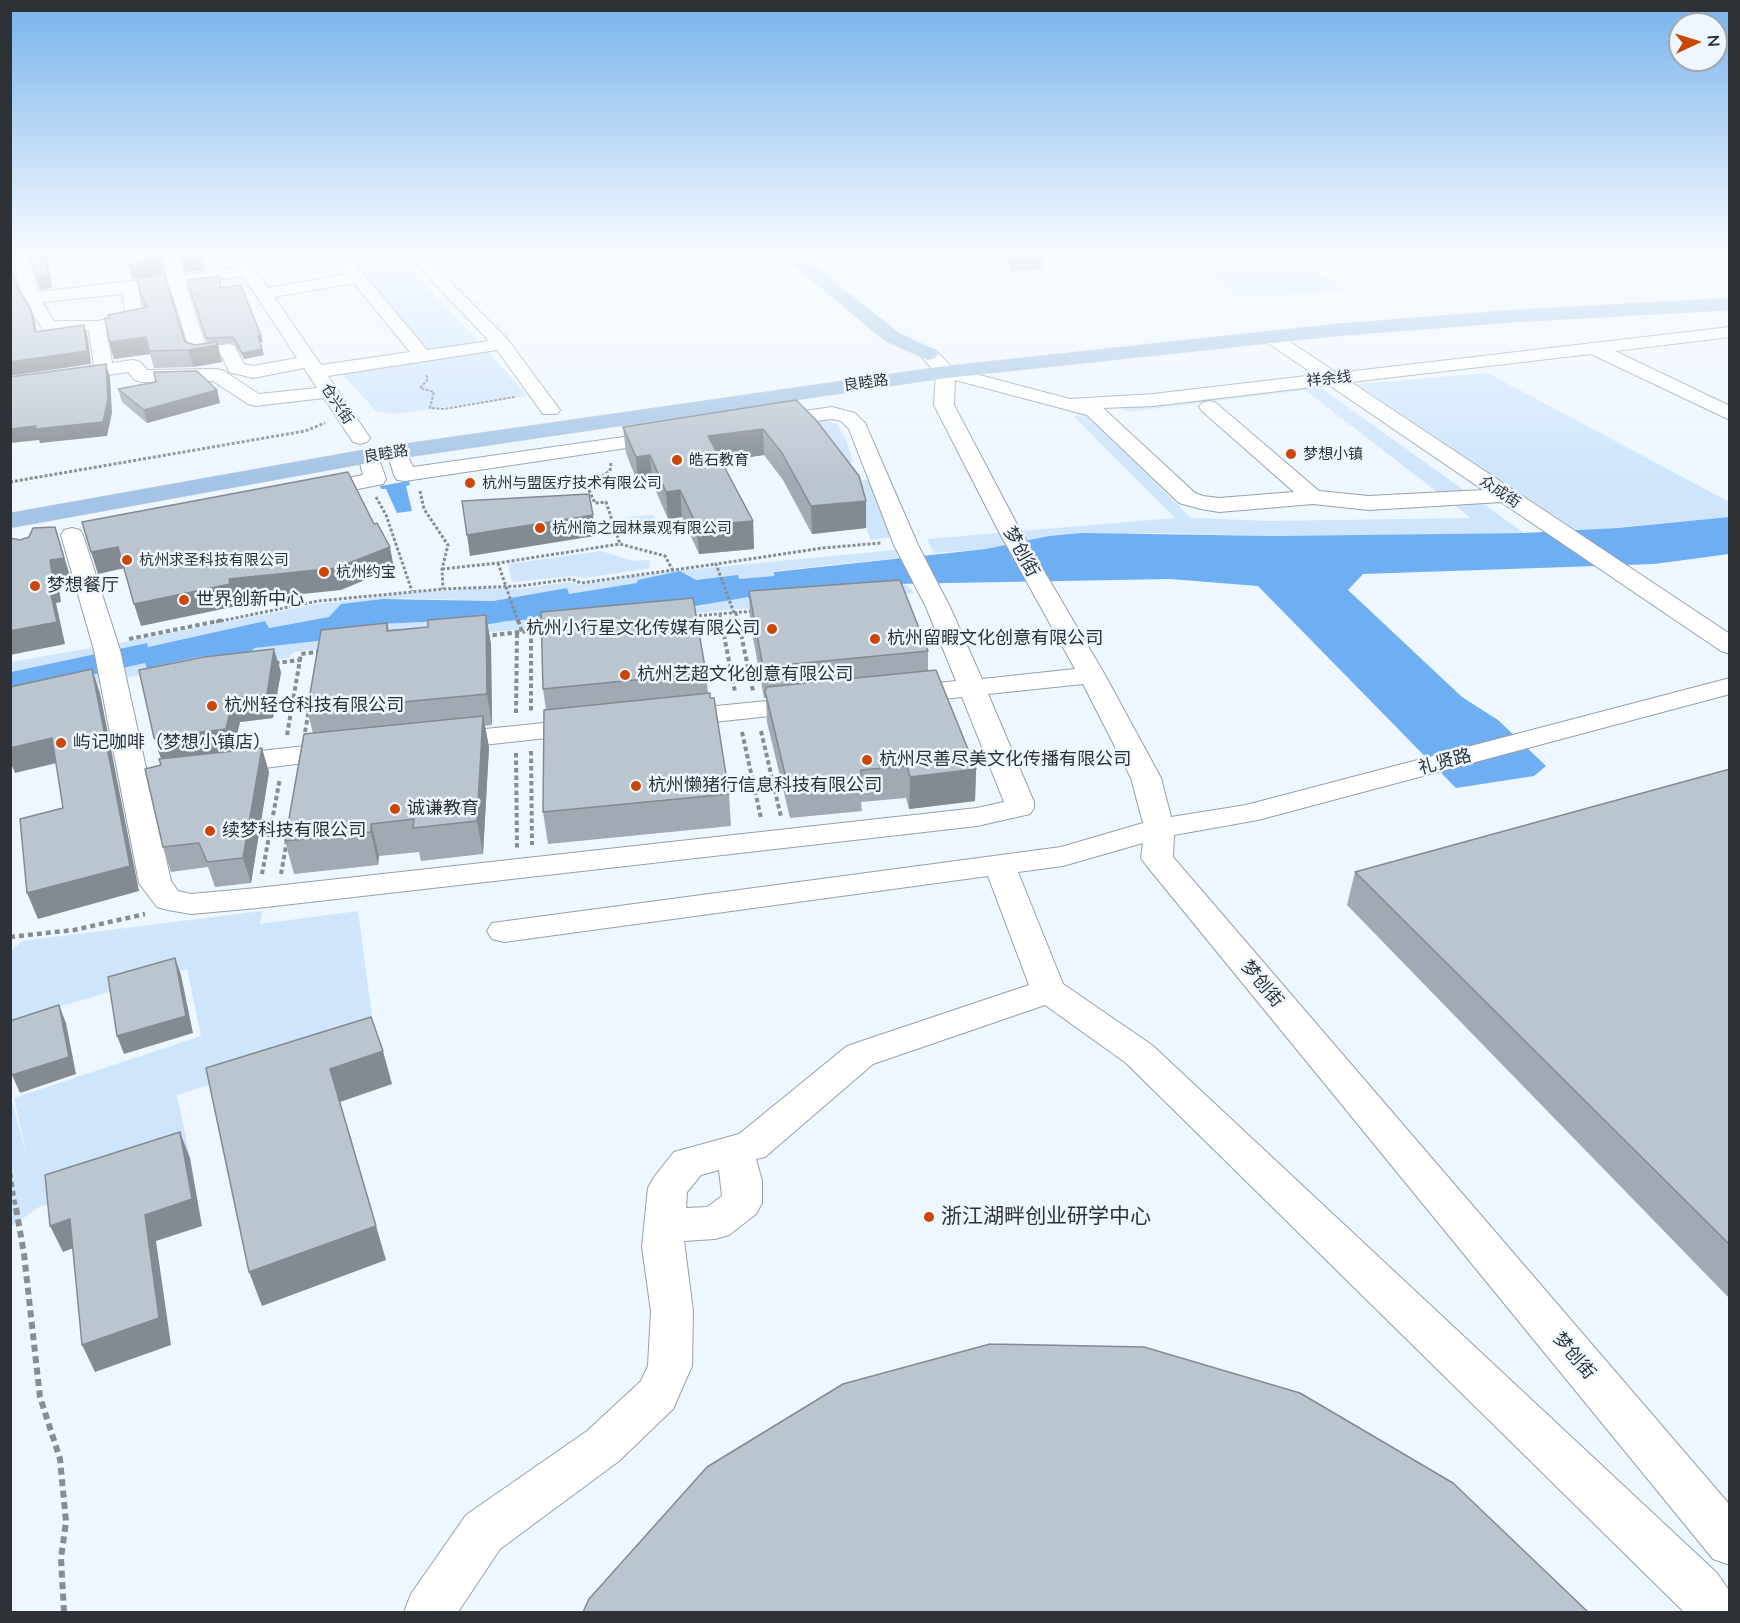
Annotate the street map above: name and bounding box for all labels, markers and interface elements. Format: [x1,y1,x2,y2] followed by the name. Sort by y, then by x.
[1668,12,1728,72] north arrow
[1704,34,1724,48] text: N
[1306,368,1352,390] street label: 祥余线
[842,371,890,395] street label: 良睦路
[317,380,357,428] street label: 仓兴街
[362,442,410,466] street label: 良睦路
[1303,445,1363,463] place label: 梦想小镇
[1284,447,1298,461] marker: 梦想小镇
[689,451,749,469] place label: 皓石教育
[670,453,684,467] marker: 皓石教育
[1476,472,1524,512] street label: 众成街
[482,474,662,492] place label: 杭州与盟医疗技术有限公司
[463,476,477,490] marker: 杭州与盟医疗技术有限公司
[552,519,732,537] place label: 杭州简之园林景观有限公司
[533,521,547,535] marker: 杭州简之园林景观有限公司
[998,523,1044,581] street label: 梦创街
[139,551,289,569] place label: 杭州求圣科技有限公司
[120,553,134,567] marker: 杭州求圣科技有限公司
[336,563,396,581] place label: 杭州约宝
[317,565,331,579] marker: 杭州约宝
[47,575,119,597] place label: 梦想餐厅
[28,579,42,593] marker: 梦想餐厅
[196,589,304,611] place label: 世界创新中心
[177,593,191,607] marker: 世界创新中心
[526,618,760,640] place label: 杭州小行星文化传媒有限公司
[765,622,779,636] marker: 杭州小行星文化传媒有限公司
[887,628,1103,650] place label: 杭州留暇文化创意有限公司
[868,632,882,646] marker: 杭州留暇文化创意有限公司
[637,664,853,686] place label: 杭州艺超文化创意有限公司
[618,668,632,682] marker: 杭州艺超文化创意有限公司
[224,695,404,717] place label: 杭州轻仓科技有限公司
[205,699,219,713] marker: 杭州轻仓科技有限公司
[73,732,271,754] place label: 屿记咖啡（梦想小镇店）
[54,736,68,750] marker: 屿记咖啡（梦想小镇店）
[1416,745,1474,779] street label: 礼贤路
[879,749,1131,771] place label: 杭州尽善尽美文化传播有限公司
[860,753,874,767] marker: 杭州尽善尽美文化传播有限公司
[648,775,882,797] place label: 杭州懒猪行信息科技有限公司
[629,779,643,793] marker: 杭州懒猪行信息科技有限公司
[407,798,479,820] place label: 诚谦教育
[388,802,402,816] marker: 诚谦教育
[222,820,366,842] place label: 续梦科技有限公司
[203,824,217,838] marker: 续梦科技有限公司
[1236,956,1288,1012] street label: 梦创街
[941,1204,1151,1230] place label: 浙江湖畔创业研学中心
[922,1210,936,1224] marker: 浙江湖畔创业研学中心
[1548,1328,1600,1384] street label: 梦创街

